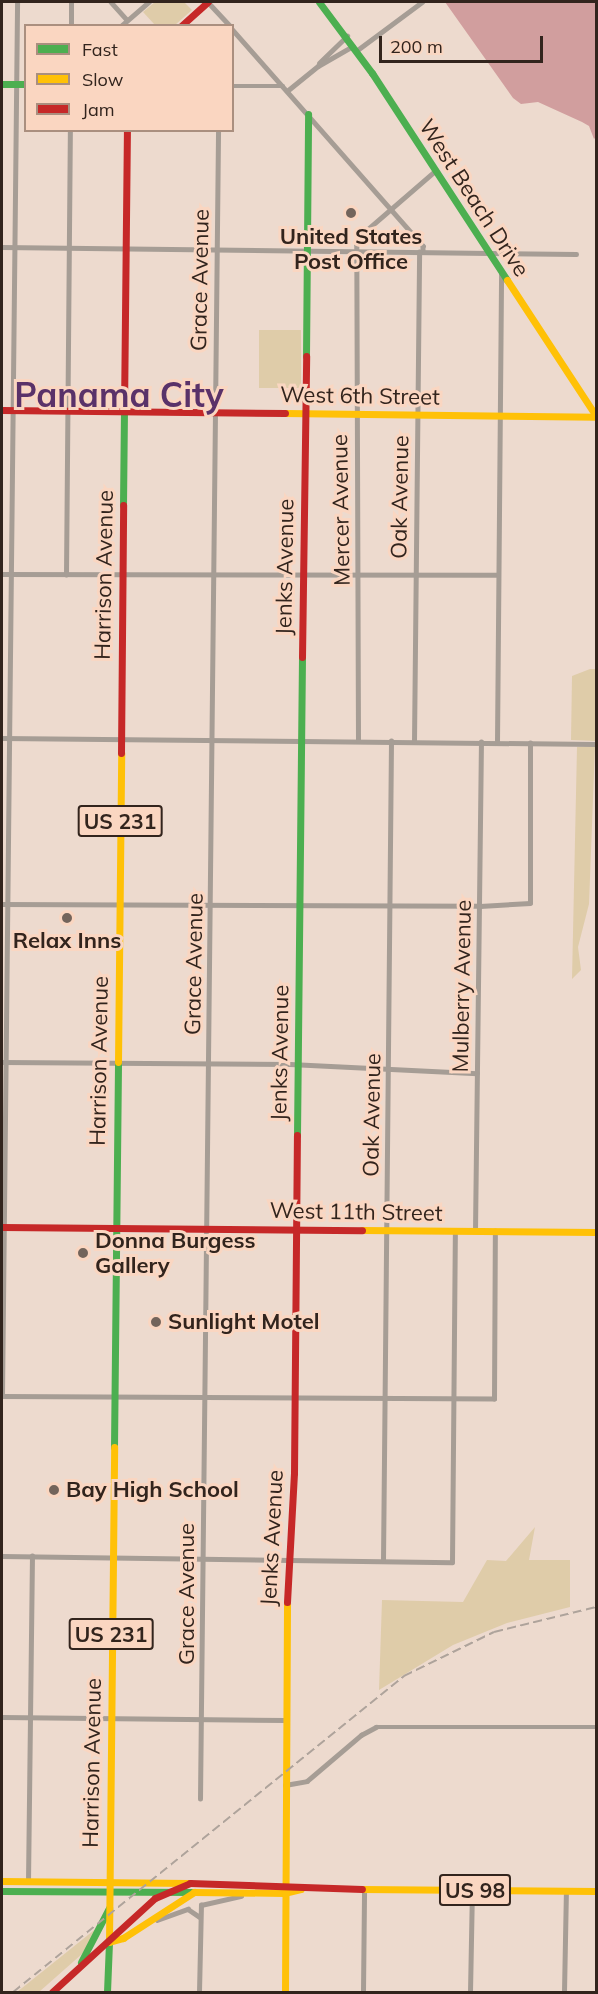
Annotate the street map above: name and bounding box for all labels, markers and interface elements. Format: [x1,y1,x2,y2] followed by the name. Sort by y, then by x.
[24,24,234,132] legend
[382,24,546,62] scale bar
[390,35,443,58] text: 200 m
[82,38,118,61] text: Fast
[82,68,123,91] text: Slow
[82,98,115,121] text: Jam
[413,114,535,282] street label: West Beach Drive
[344,206,358,220] marker: United States Post Office
[186,209,214,351] street label: Grace Avenue
[280,223,422,274] place label: United States Post Office
[14,375,224,415] district label: Panama City
[280,381,440,411] street label: West 6th Street
[326,434,356,586] street label: Mercer Avenue
[386,435,414,559] street label: Oak Avenue
[89,490,119,660] street label: Harrison Avenue
[271,499,299,635] street label: Jenks Avenue
[76,803,164,839] road number: US 231
[180,893,208,1035] street label: Grace Avenue
[447,899,477,1073] street label: Mulberry Avenue
[60,911,74,925] marker: Relax Inns
[13,928,121,954] place label: Relax Inns
[84,976,114,1146] street label: Harrison Avenue
[266,985,294,1121] street label: Jenks Avenue
[358,1053,386,1177] street label: Oak Avenue
[269,1197,443,1227] street label: West 11th Street
[95,1227,256,1278] place label: Donna Burgess Gallery
[76,1246,90,1260] marker: Donna Burgess Gallery
[168,1309,319,1335] place label: Sunlight Motel
[149,1315,163,1329] marker: Sunlight Motel
[255,1469,289,1607] street label: Jenks Avenue
[66,1477,239,1503] place label: Bay High School
[47,1483,61,1497] marker: Bay High School
[174,1523,200,1665] street label: Grace Avenue
[68,1616,154,1652] road number: US 231
[77,1678,107,1848] street label: Harrison Avenue
[438,1872,512,1908] road number: US 98

